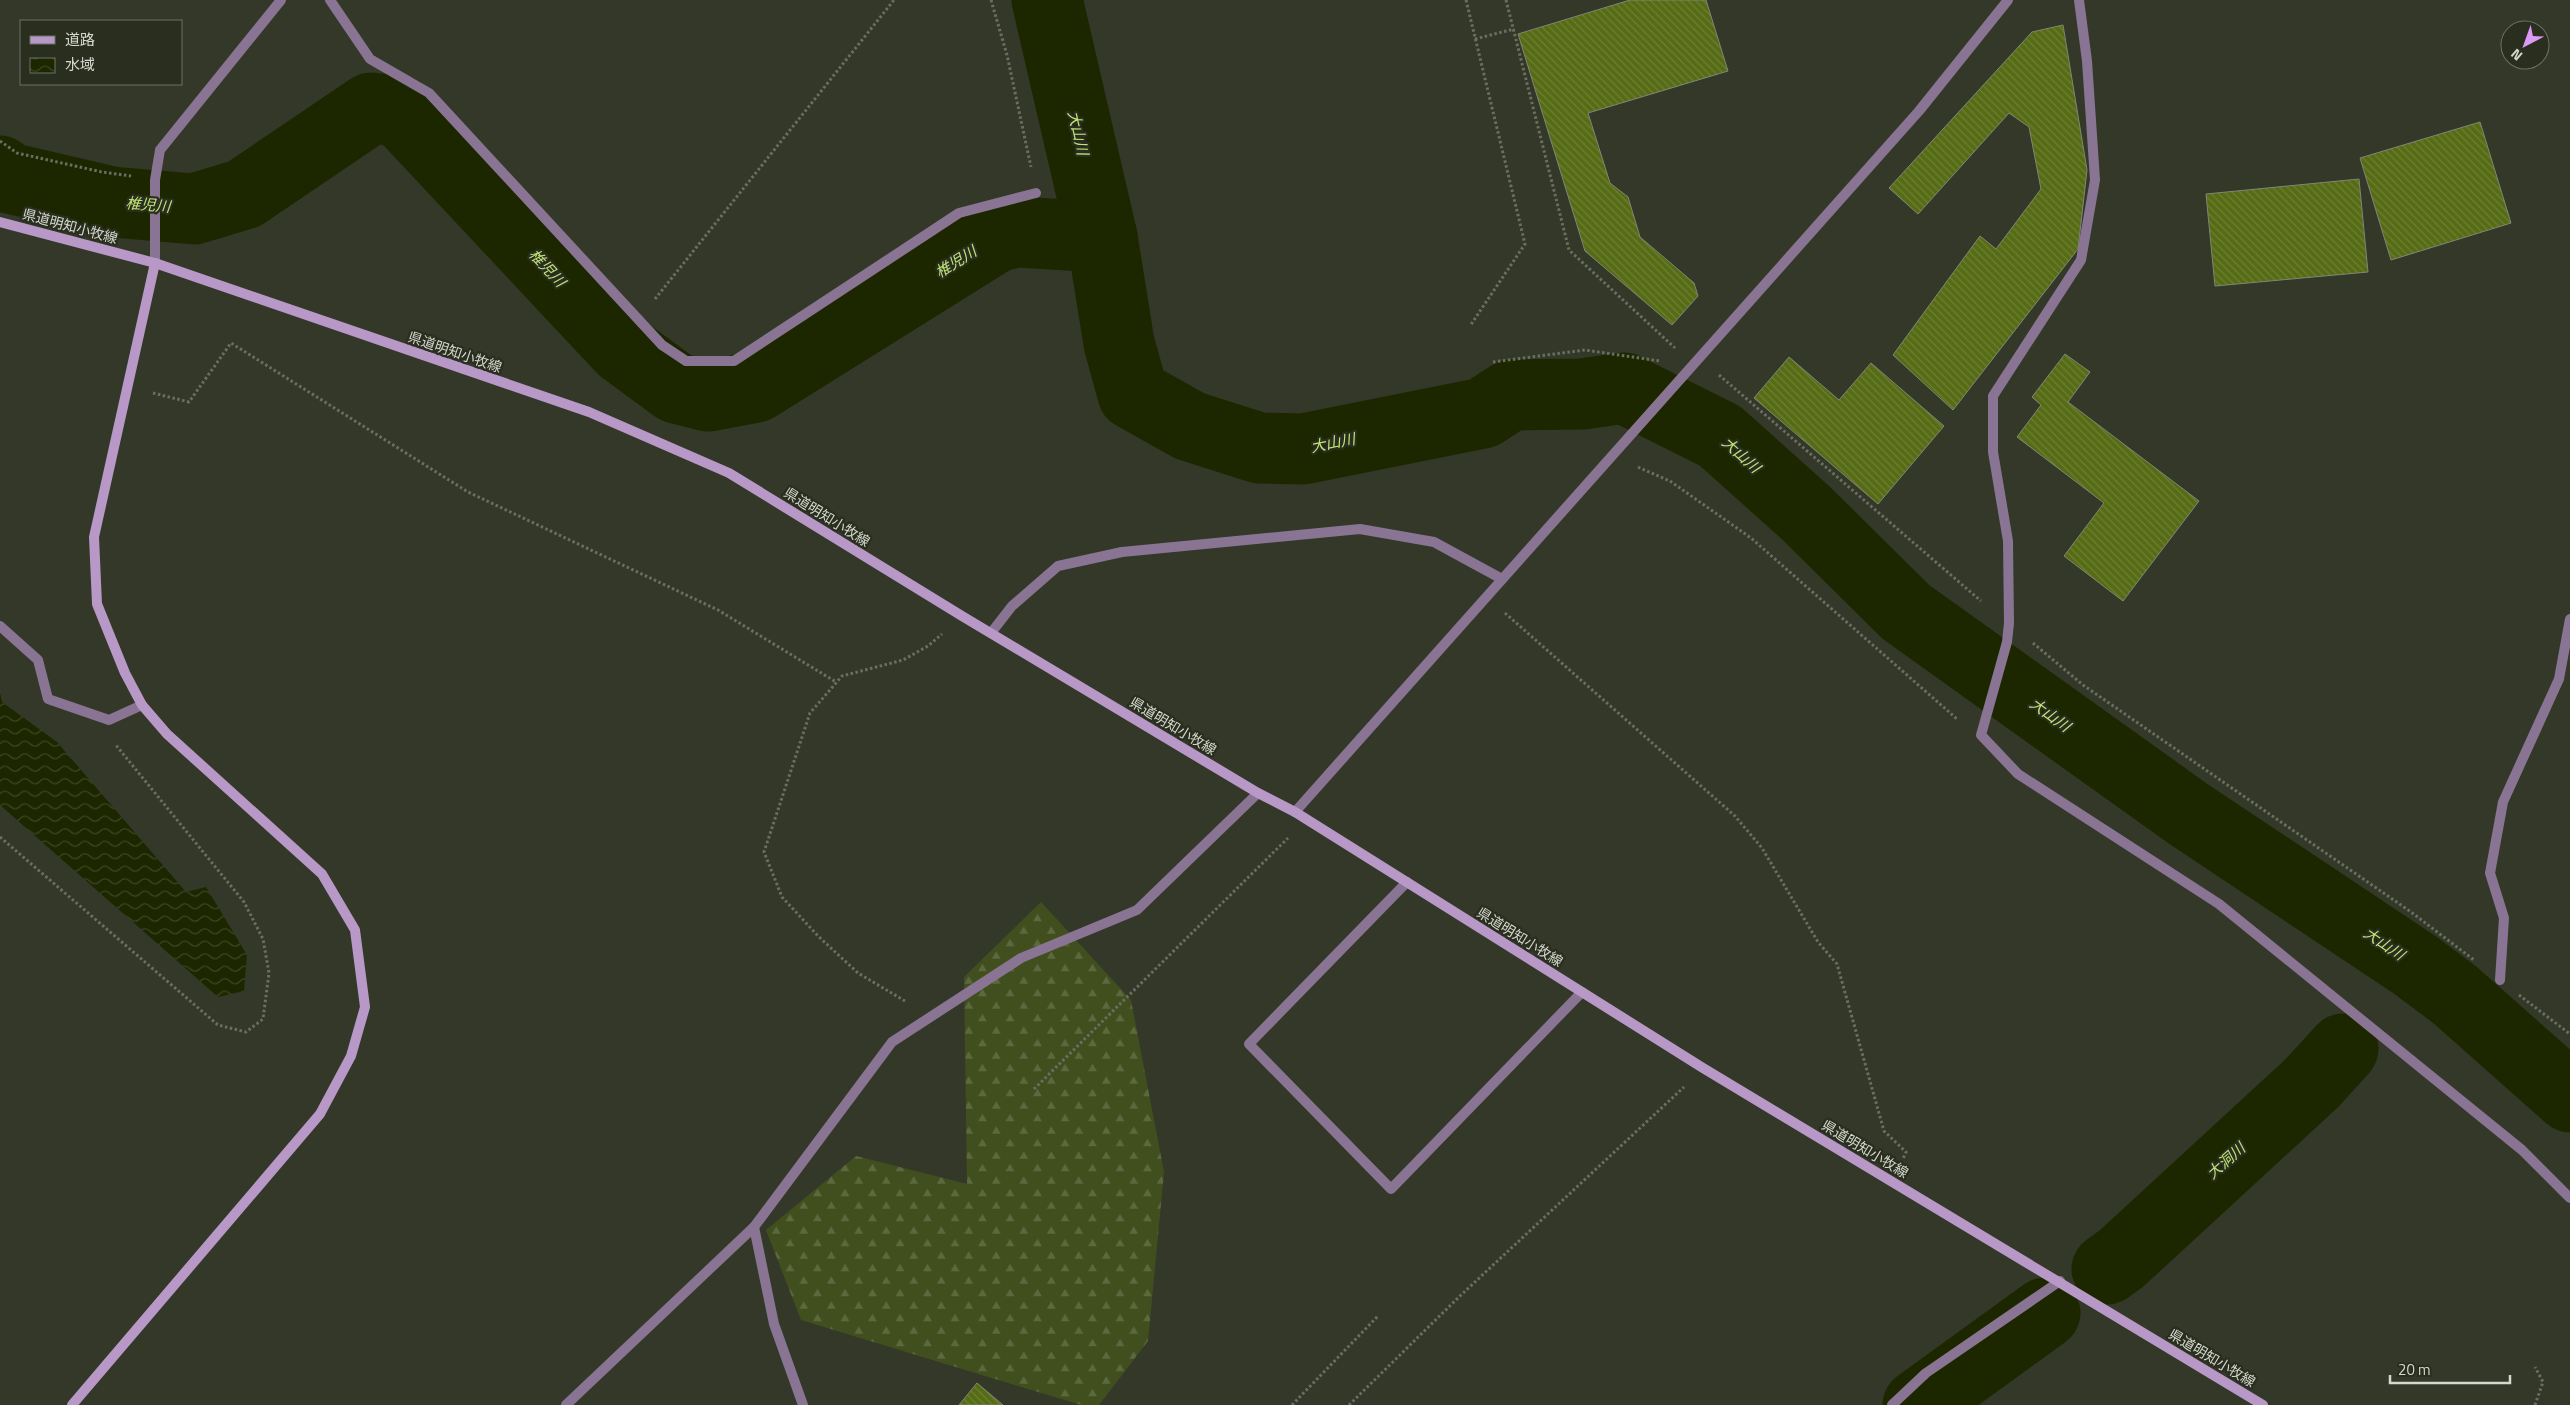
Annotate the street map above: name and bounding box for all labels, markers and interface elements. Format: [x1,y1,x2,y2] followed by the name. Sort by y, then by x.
[20,20,182,85] legend
[2500,20,2550,70] north arrow
[65,28,95,51] text: 道路
[2506,44,2527,66] text: N
[65,53,95,76] text: 水域
[1062,108,1095,159] water label: 大山川
[125,191,173,218] water label: 椎児川
[20,203,120,248] street label: 県道明知小牧線
[931,239,983,283] water label: 椎児川
[524,243,572,293] water label: 椎児川
[405,326,505,377] street label: 県道明知小牧線
[1309,427,1359,458] water label: 大山川
[1717,431,1767,480] water label: 大山川
[780,482,874,551] street label: 県道明知小牧線
[1126,691,1221,760] street label: 県道明知小牧線
[2025,692,2077,738] water label: 大山川
[1473,902,1567,971] street label: 県道明知小牧線
[2359,921,2411,967] water label: 大山川
[1818,1114,1913,1183] street label: 県道明知小牧線
[2201,1136,2252,1184] water label: 大洞川
[2165,1323,2260,1392] street label: 県道明知小牧線
[2390,1352,2510,1384] scale bar
[2398,1358,2431,1381] text: 20 m

